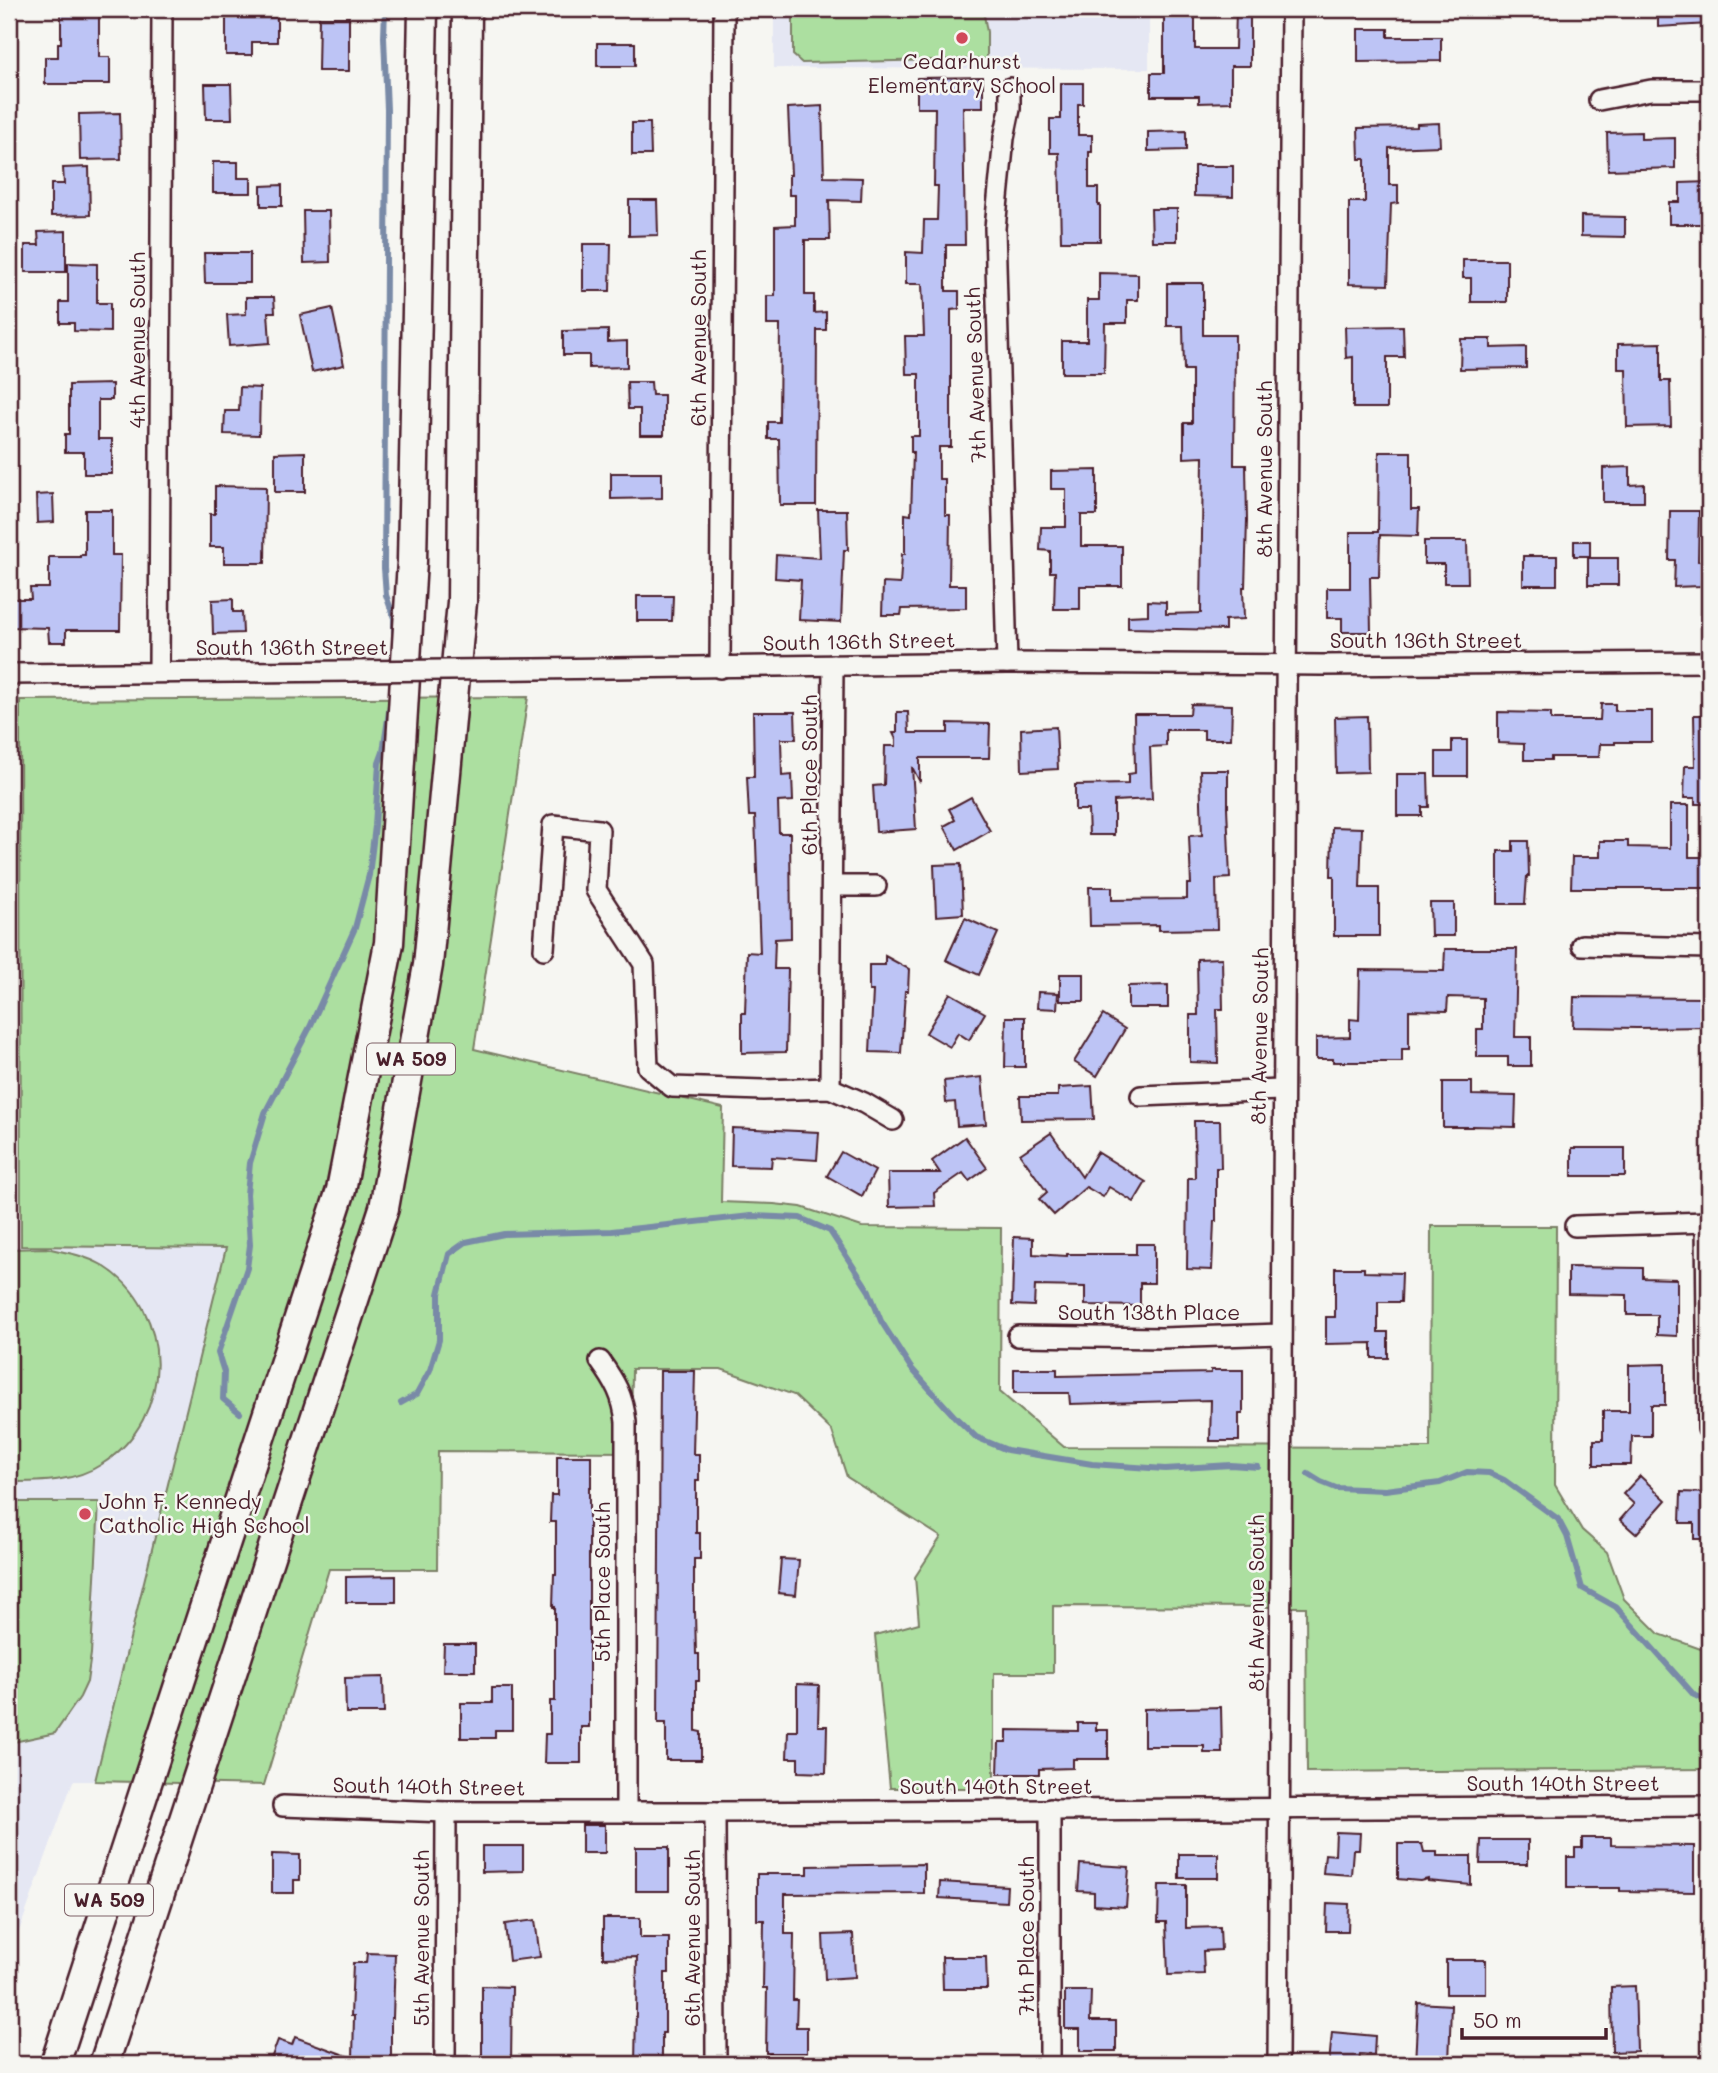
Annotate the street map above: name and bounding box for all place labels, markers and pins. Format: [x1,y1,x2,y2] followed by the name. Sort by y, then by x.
[954,30,970,46] marker: Cedarhurst Elementary School
[868,47,1056,98] place label: Cedarhurst Elementary School
[99,1487,310,1538] place label: John F. Kennedy Catholic High School
[77,1506,93,1522] marker: John F. Kennedy Catholic High School

